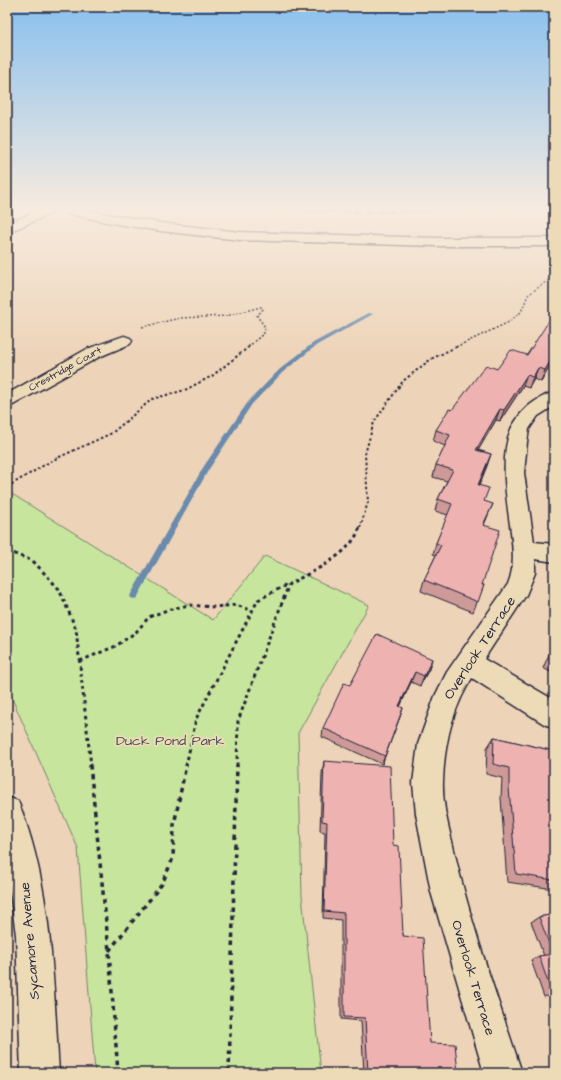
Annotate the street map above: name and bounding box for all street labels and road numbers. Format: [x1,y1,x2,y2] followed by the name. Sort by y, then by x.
[26,343,104,396] street label: Crestridge Court
[439,592,521,704] street label: Overlook Terrace
[15,881,45,1001] street label: Sycamore Avenue
[446,918,500,1038] street label: Overlook Terrace

